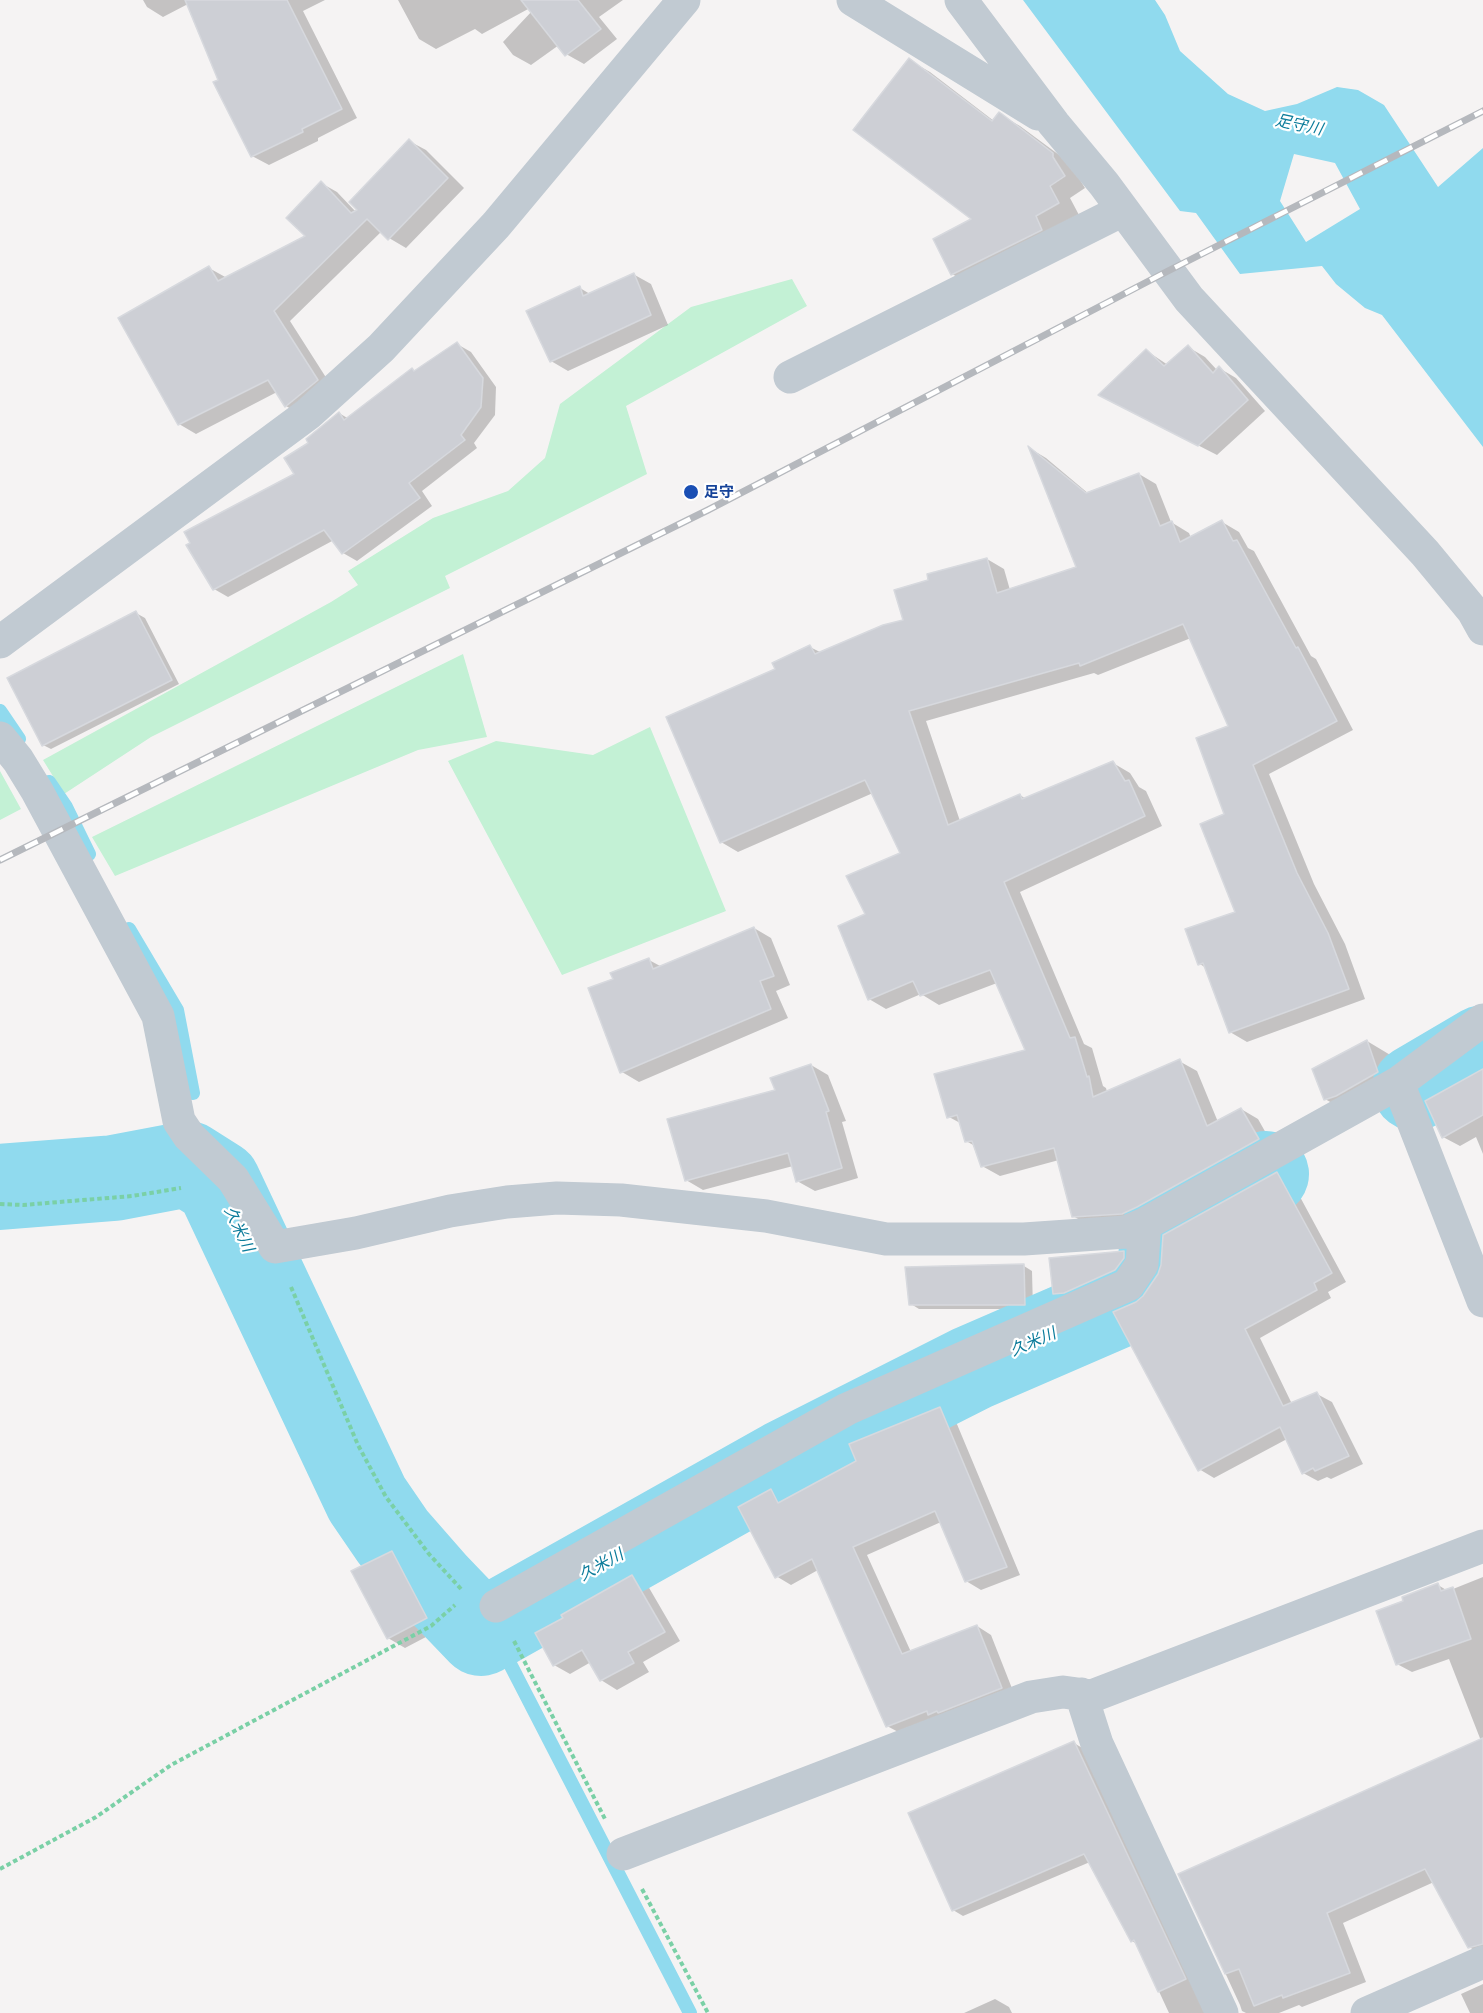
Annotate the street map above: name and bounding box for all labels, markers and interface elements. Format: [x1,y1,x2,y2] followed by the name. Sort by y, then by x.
[1274,111,1324,139] water label: 足守川
[682,483,700,501] marker: 足守
[704,483,734,501] place label: 足守
[220,1203,258,1255] water label: 久米川
[1007,1324,1059,1360] water label: 久米川
[575,1545,627,1585] water label: 久米川

